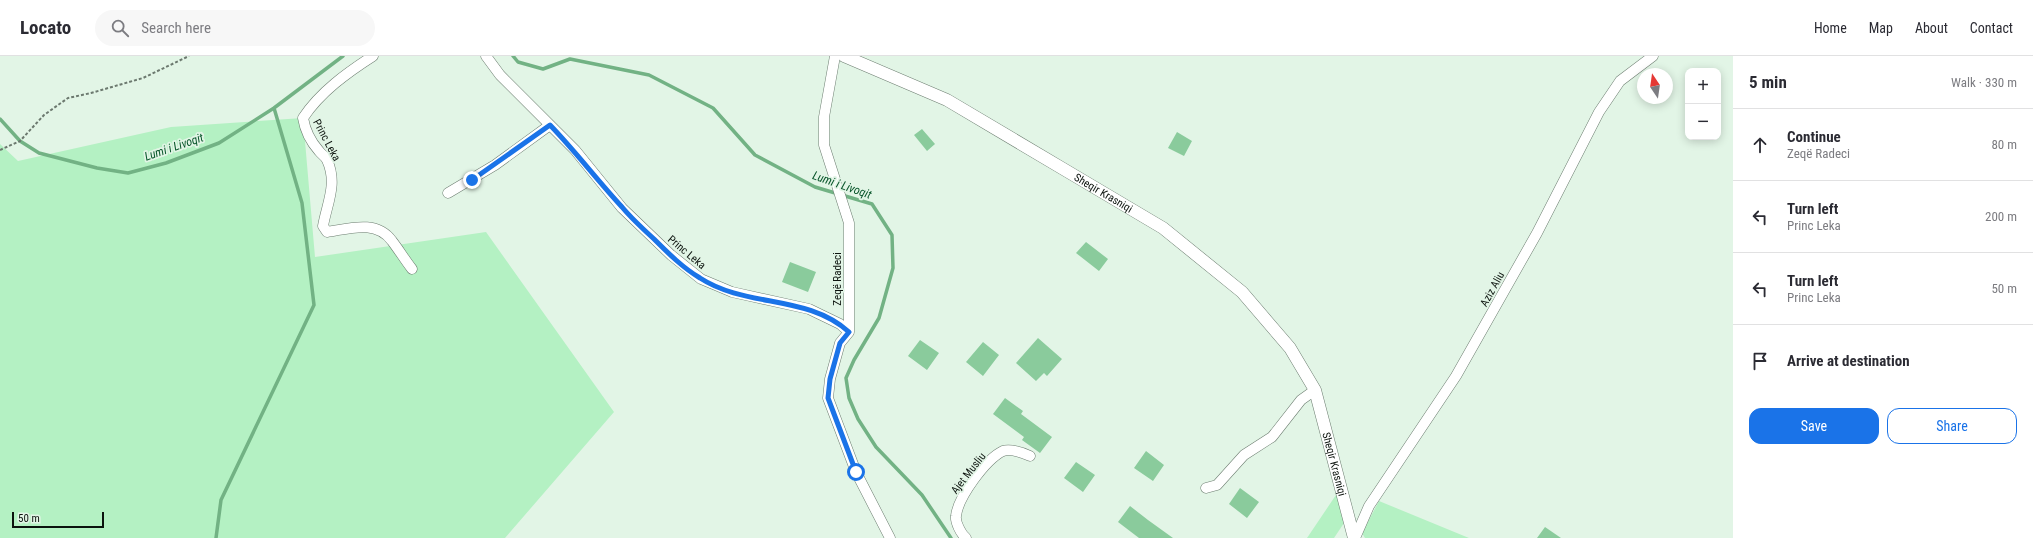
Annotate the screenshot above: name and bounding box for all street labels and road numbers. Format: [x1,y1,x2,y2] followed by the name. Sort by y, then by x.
[310,117,343,163] street label: Princ Leka
[1072,171,1135,216] street label: Sheqir Krasniqi
[665,233,708,272] street label: Princ Leka
[831,252,844,306] street label: Zeqë Radeci
[1478,270,1507,309] street label: Aziz Aliu
[1319,431,1349,498] street label: Sheqir Krasniqi
[948,450,989,497] street label: Ajet Musliu

